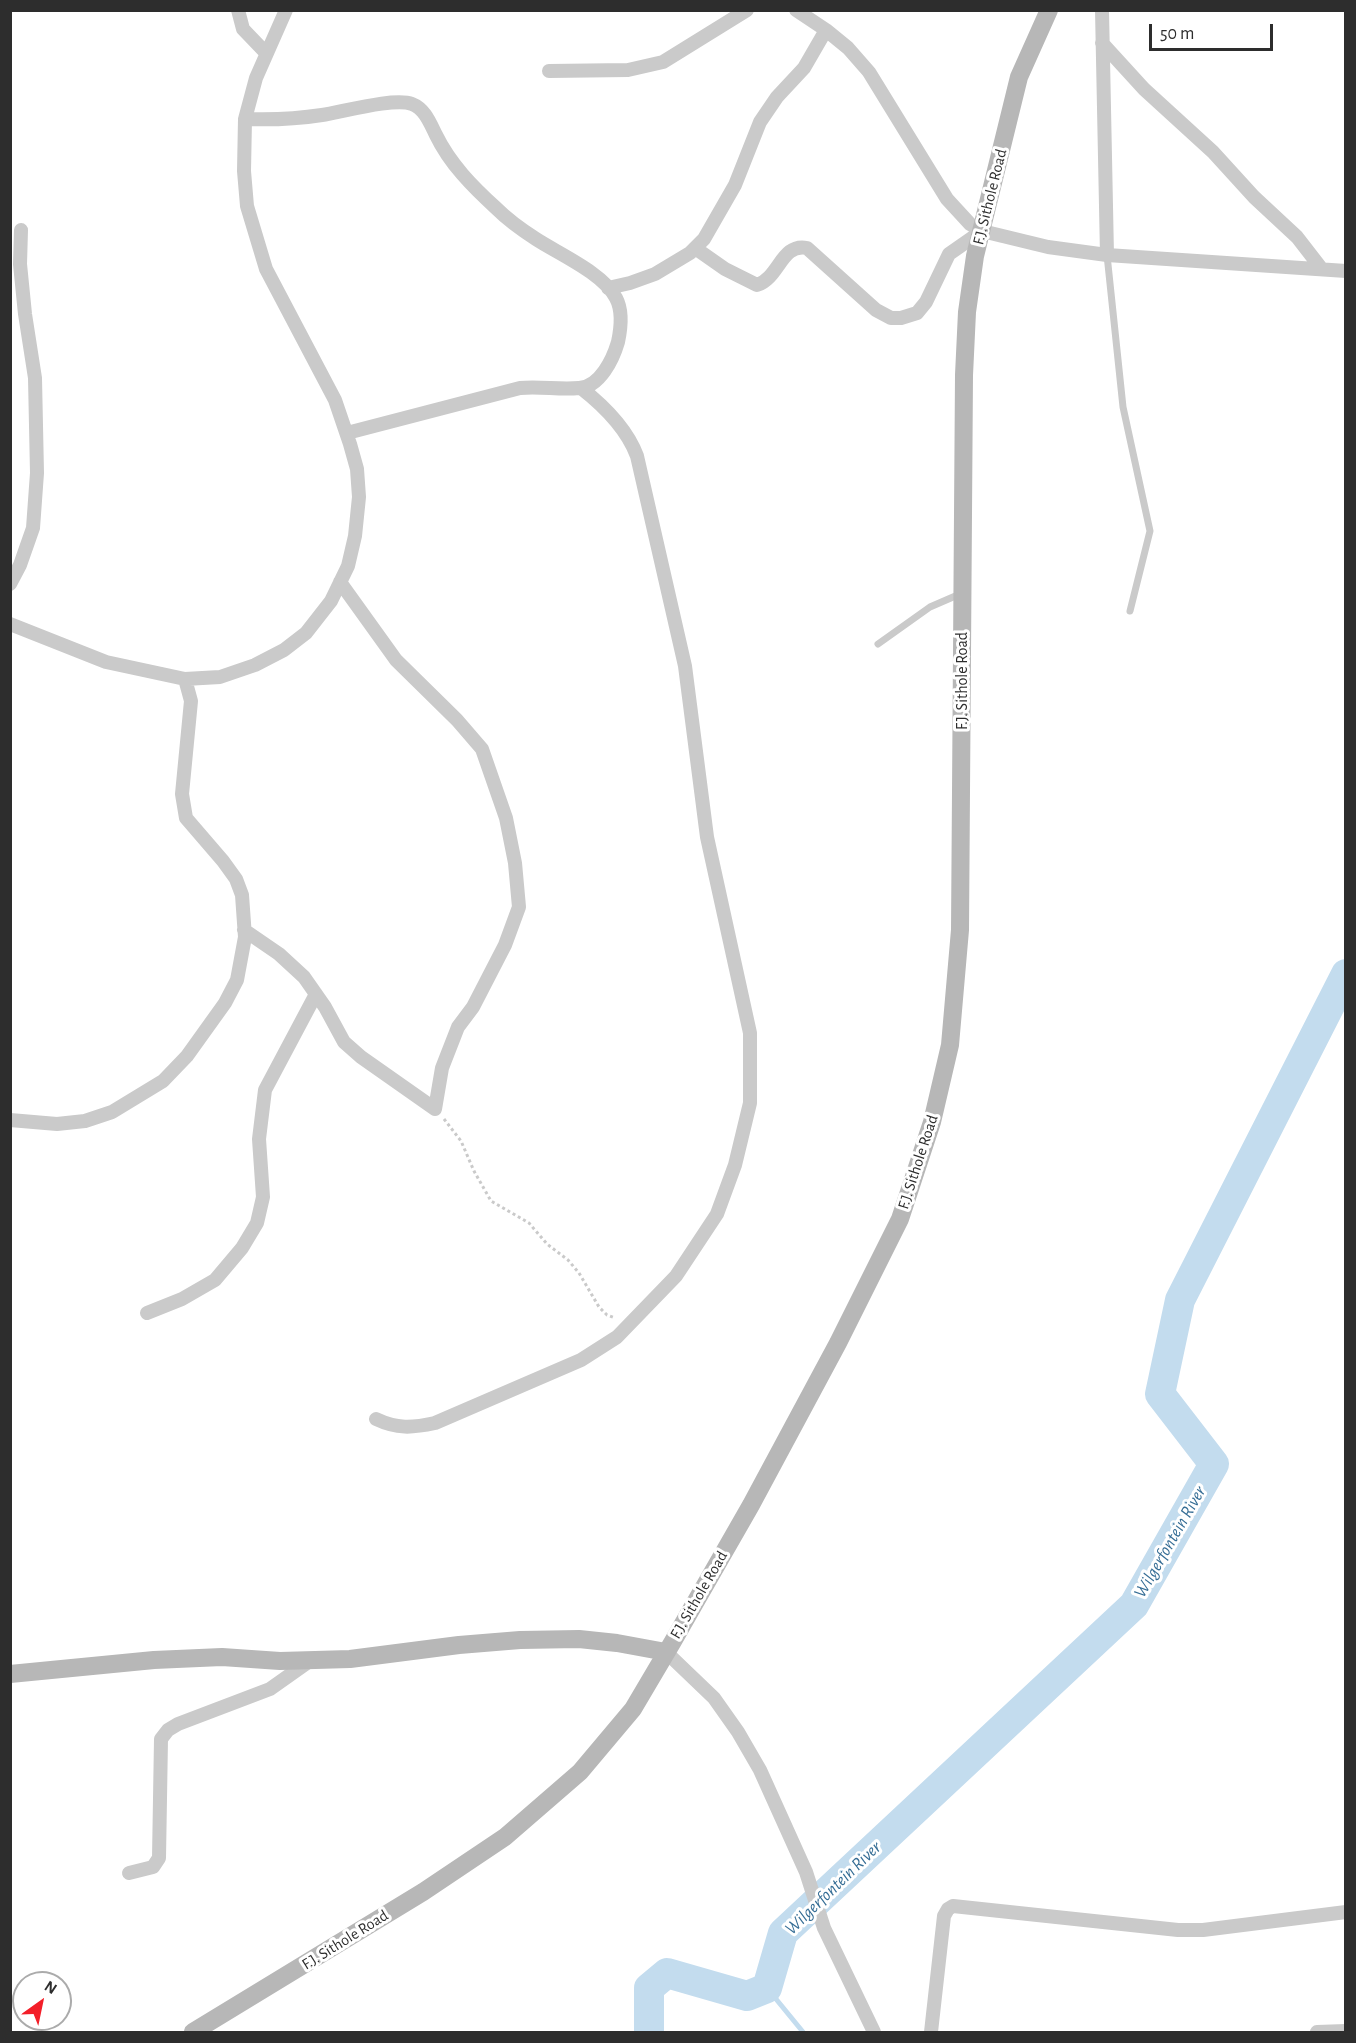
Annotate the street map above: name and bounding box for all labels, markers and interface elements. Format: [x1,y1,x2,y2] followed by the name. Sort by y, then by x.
[1152,12,1276,50] scale bar
[1160,25,1194,43] text: 50 m
[969,147,1011,247] street label: F.J. Sithole Road
[952,632,972,730] street label: F.J. Sithole Road
[894,1112,942,1212] street label: F.J. Sithole Road
[1129,1482,1211,1602] water label: Wilgerfontein River
[666,1548,732,1642] street label: F.J. Sithole Road
[780,1837,886,1939] water label: Wilgerfontein River
[298,1906,392,1974] street label: F.J. Sithole Road
[12,1971,72,2031] north arrow
[42,1978,60,1997] text: N

